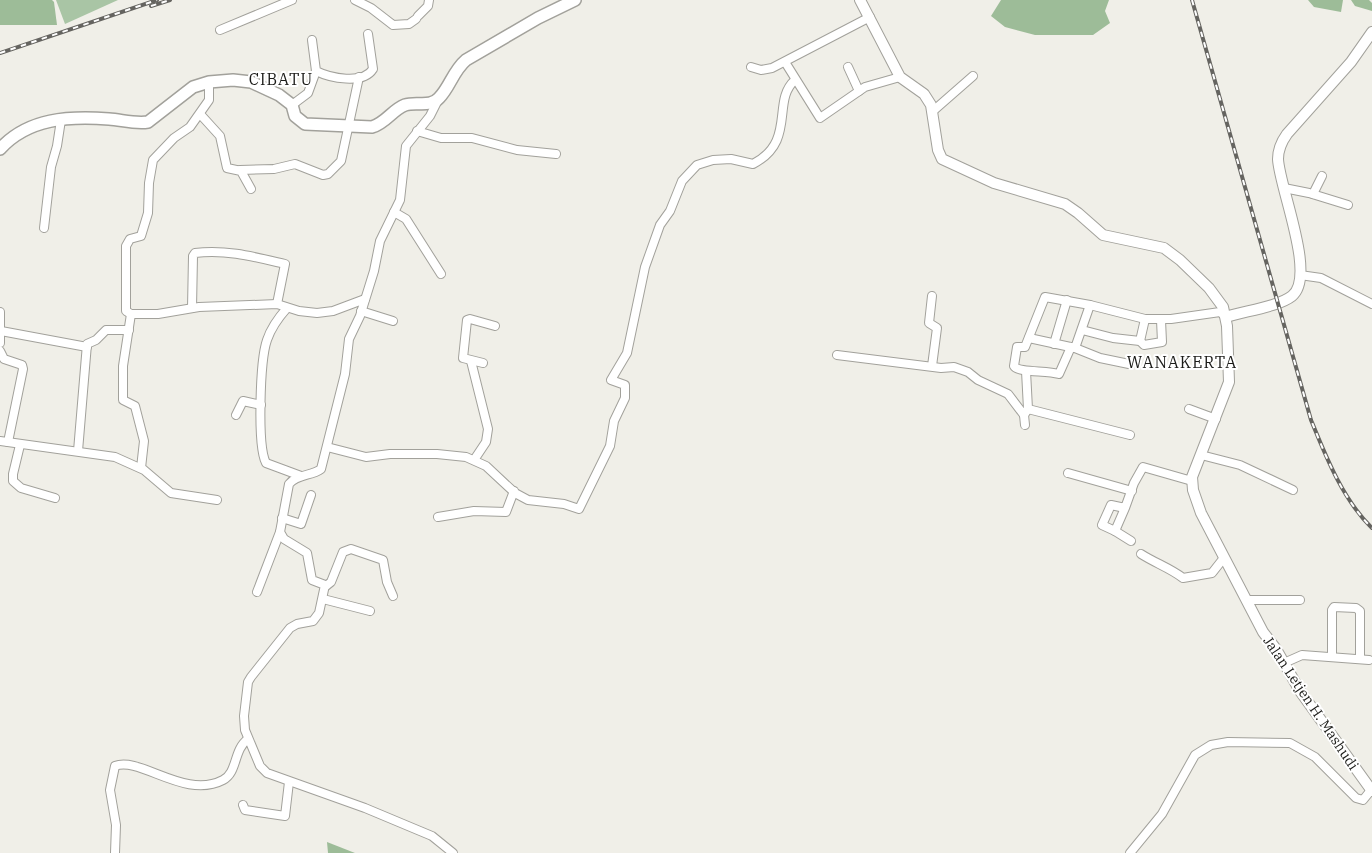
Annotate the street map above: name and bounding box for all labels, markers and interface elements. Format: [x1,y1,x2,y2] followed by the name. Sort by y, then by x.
[249,69,313,89] district label: CIBATU
[1127,352,1237,372] district label: WANAKERTA
[1259,633,1363,773] street label: Jalan Letjen H. Mashudi

